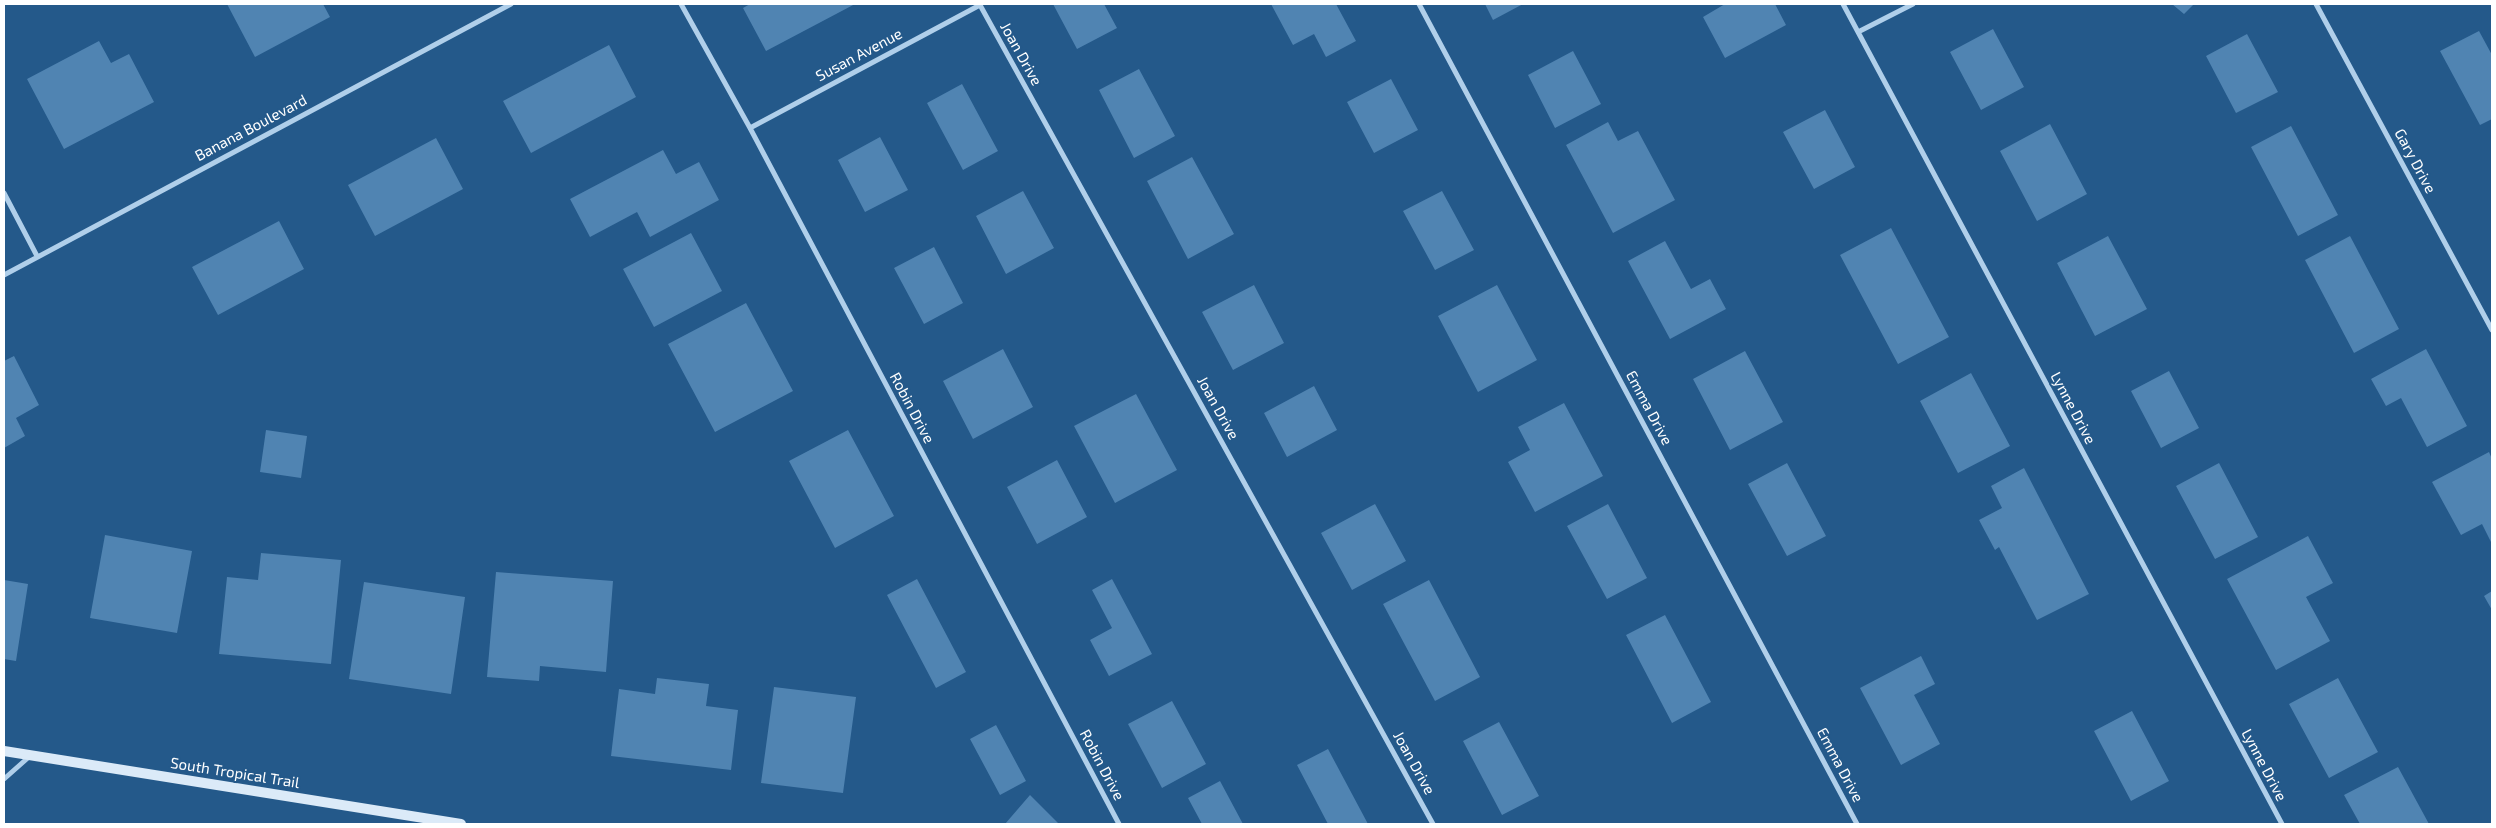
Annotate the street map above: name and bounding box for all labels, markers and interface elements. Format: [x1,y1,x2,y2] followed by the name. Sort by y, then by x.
[996,19,1046,89] street label: Joan Drive
[813,25,905,85] street label: Susan Avenue
[192,91,310,165] street label: Banana Boulevard
[2390,126,2440,196] street label: Gary Drive
[1622,368,1676,448] street label: Emma Drive
[886,369,938,447] street label: Robin Drive
[2046,369,2100,447] street label: Lynne Drive
[1193,373,1243,443] street label: Joan Drive
[1813,725,1867,805] street label: Emma Drive
[1076,726,1128,804] street label: Robin Drive
[2237,726,2291,804] street label: Lynne Drive
[1389,728,1439,798] street label: Joan Drive
[169,754,301,792] street label: South Tropical Trail

